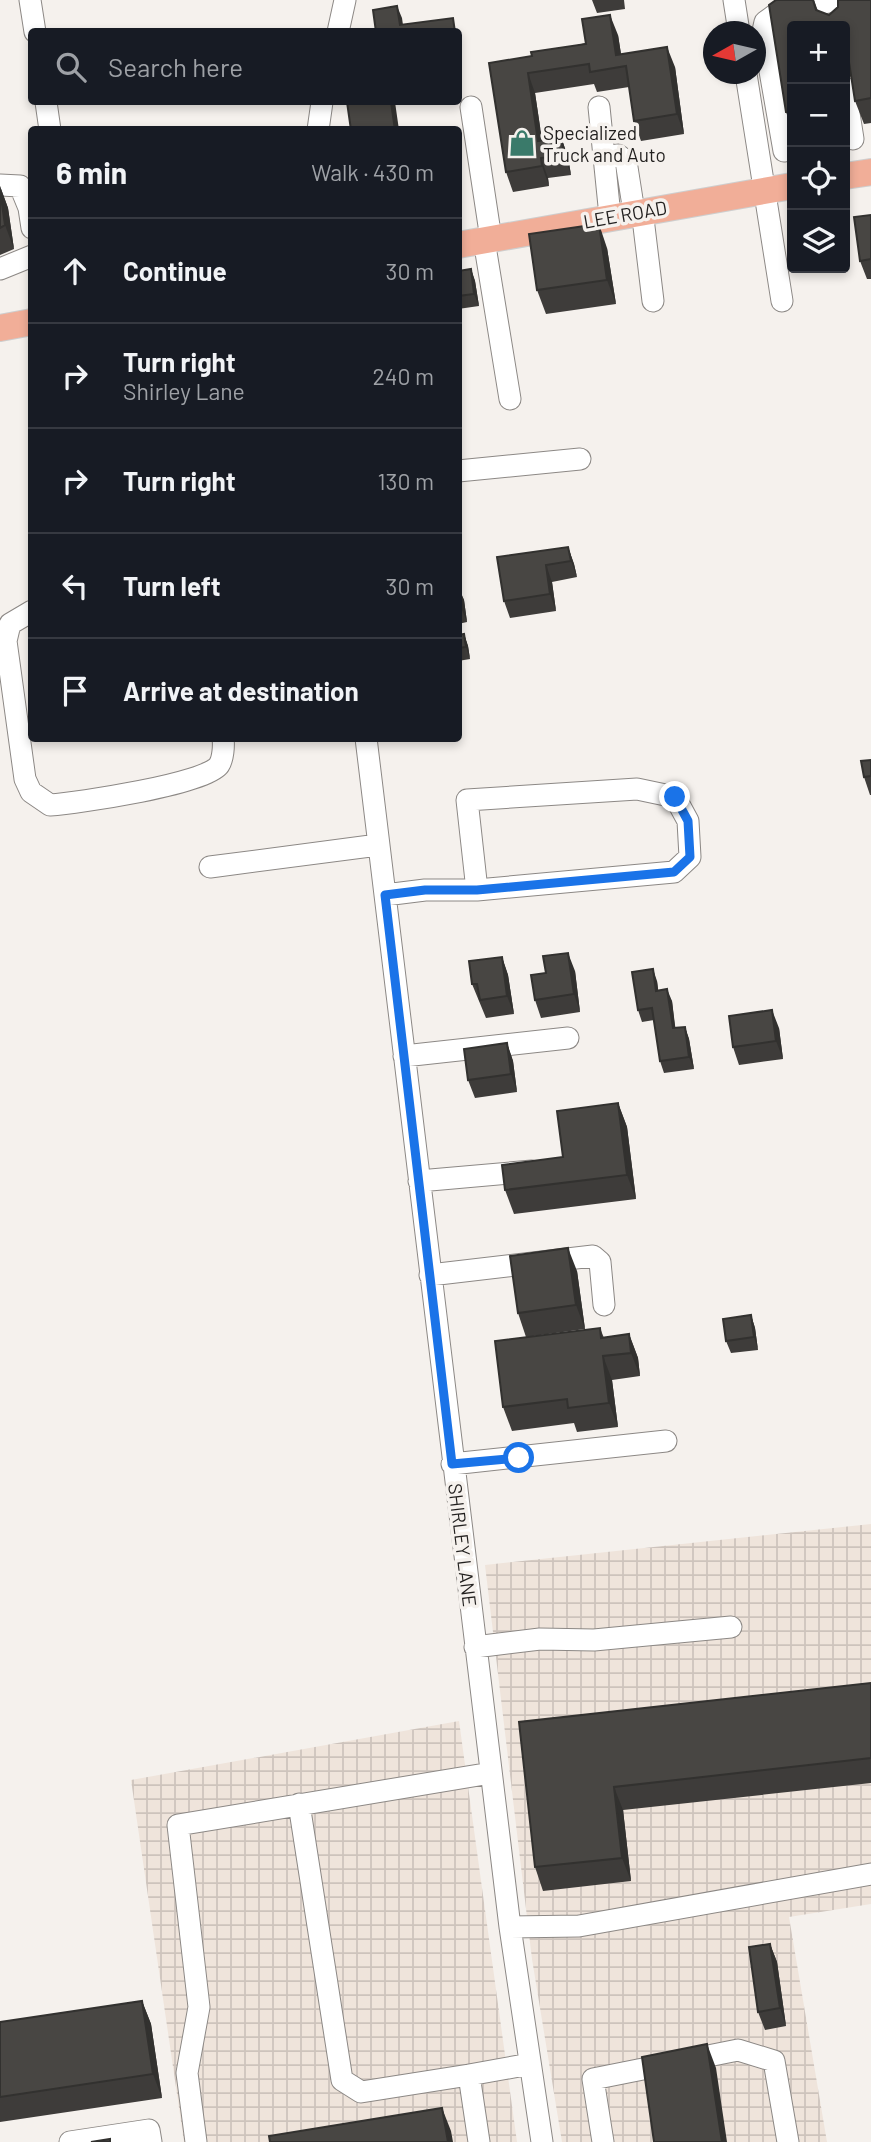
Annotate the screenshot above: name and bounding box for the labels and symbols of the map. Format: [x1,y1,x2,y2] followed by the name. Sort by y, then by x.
[703,21,766,84] north arrow
[543,121,666,166] place label: Specialized Truck and Auto
[507,128,537,158] shop icon: Specialized Truck and Auto
[581,195,669,233] street label: LEE ROAD
[659,781,690,812] route end
[503,1442,534,1473] route start
[444,1482,482,1608] street label: SHIRLEY LANE

